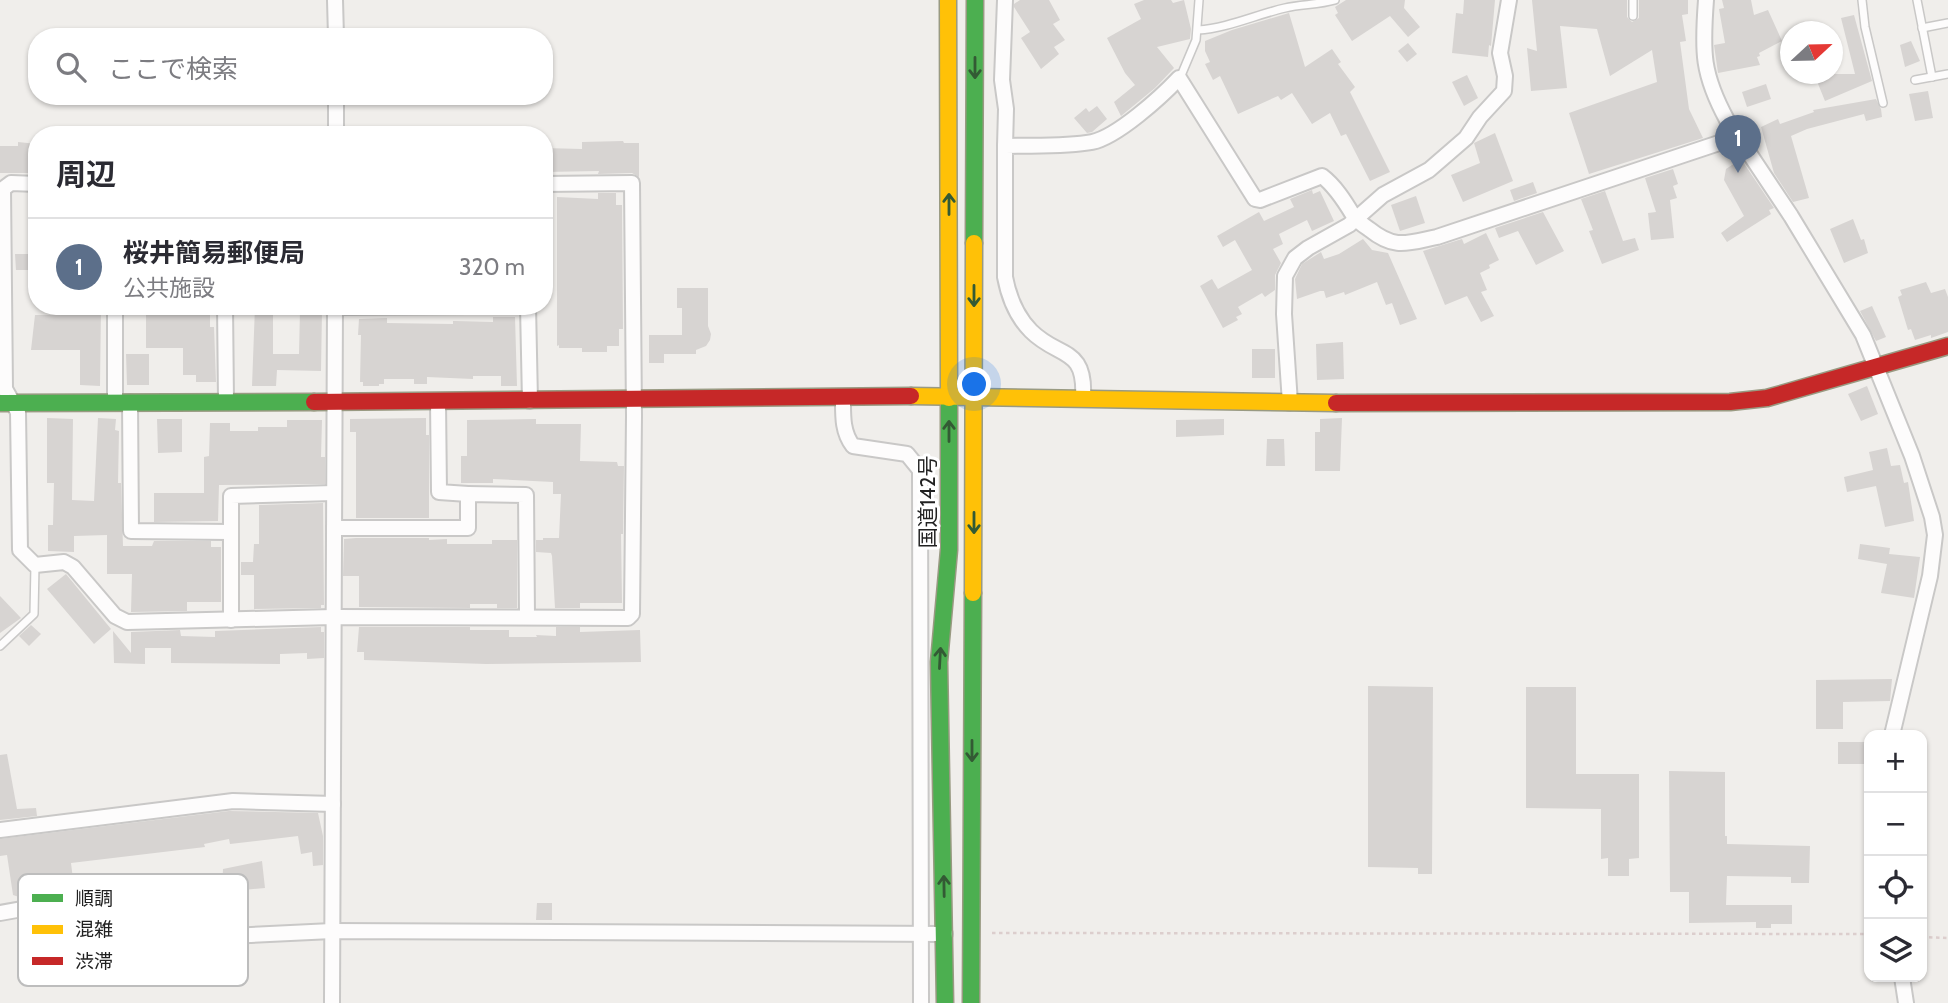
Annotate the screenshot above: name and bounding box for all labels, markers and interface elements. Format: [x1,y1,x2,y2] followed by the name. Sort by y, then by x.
[1780,21,1843,84] north arrow
[28,28,553,105] search box
[52,48,90,86] icon: search
[108,53,238,85] text: ここで検索
[968,56,982,79] one-way arrow
[1715,115,1761,173] pin: 1
[56,156,116,193] text: 周辺
[942,192,956,215] one-way arrow
[123,237,305,269] text: 桜井簡易郵便局
[75,253,83,281] text: 1
[459,253,525,281] text: 320 m
[123,274,215,302] text: 公共施設
[967,284,981,307] one-way arrow
[957,367,991,401] your location
[942,420,956,443] one-way arrow
[915,456,940,549] street label: 国道142号
[967,511,981,534] one-way arrow
[934,647,947,670] one-way arrow
[1864,730,1927,982] map controls
[1864,730,1927,793] button: +
[966,739,979,762] one-way arrow
[1864,793,1927,856] button: −
[1864,856,1927,919] button: locate
[18,874,248,986] legend
[937,875,951,898] one-way arrow
[75,887,113,910] text: 順調
[75,918,113,941] text: 混雑
[1864,919,1927,982] button: layers
[75,950,113,973] text: 渋滞

